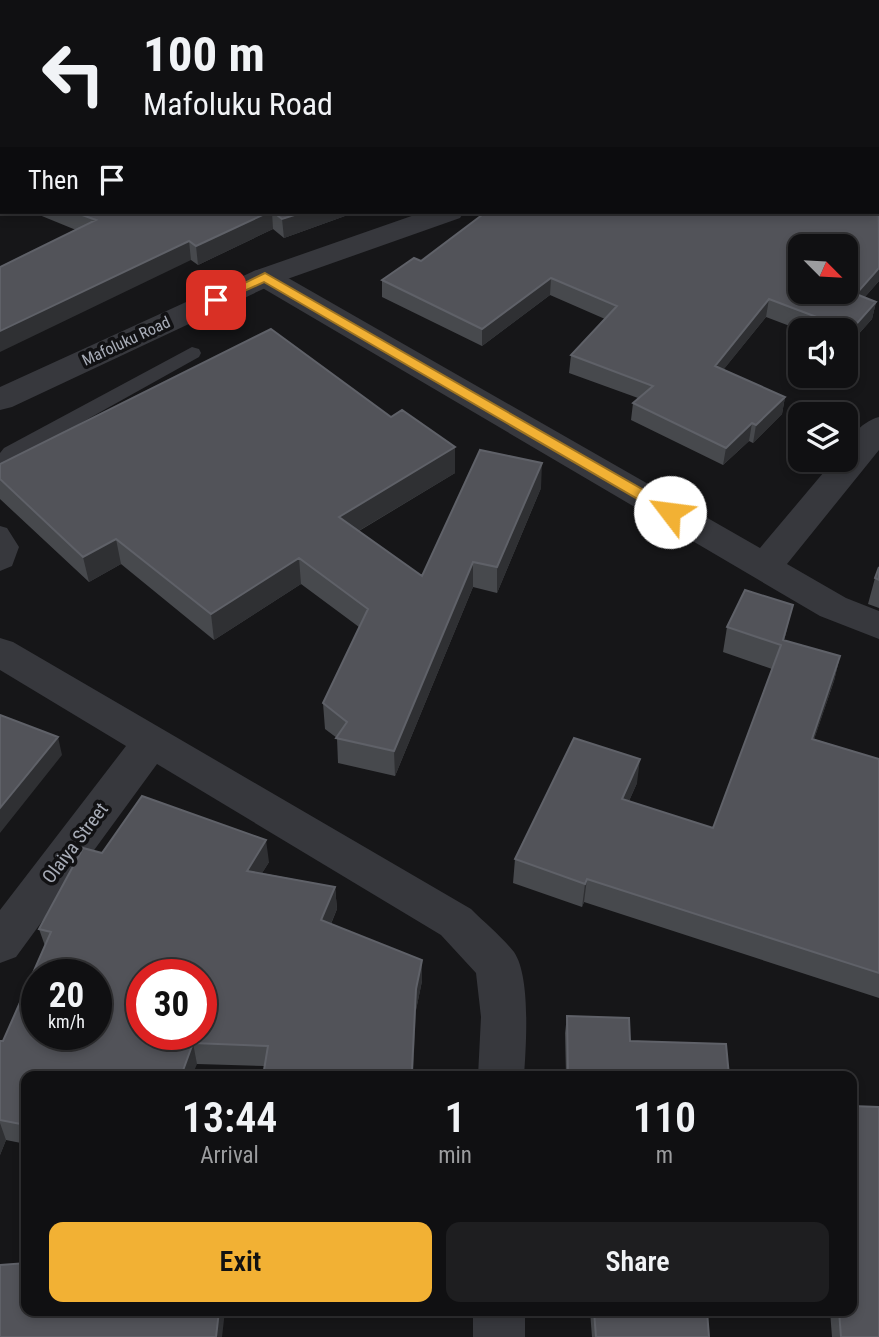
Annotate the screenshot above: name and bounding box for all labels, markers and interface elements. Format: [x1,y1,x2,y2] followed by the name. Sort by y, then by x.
[143,26,265,83] text: 100 m
[28,28,119,119] icon: left
[143,85,333,123] text: Mafoluku Road
[93,161,131,199] icon: arrive
[28,165,79,195] text: Then
[788,234,858,304] north arrow
[788,234,858,472] map controls
[186,270,246,330] pin
[197,281,235,319] icon: arrive
[79,312,173,370] street label: Mafoluku Road
[788,318,858,388] button: sound
[788,402,858,472] button: layers
[633,475,707,549] position arrow
[37,798,113,888] street label: Olaiya Street
[126,959,217,1050] speed limit sign: 30
[49,975,84,1016] text: 20
[48,1011,85,1032] text: km/h
[182,1093,277,1142] text: 13:44
[445,1093,466,1142] text: 1
[633,1093,696,1142] text: 110
[200,1142,259,1169] text: Arrival
[438,1142,472,1169] text: min
[656,1142,673,1169] text: m
[49,1222,432,1302] button: Exit
[446,1222,829,1302] button: Share

